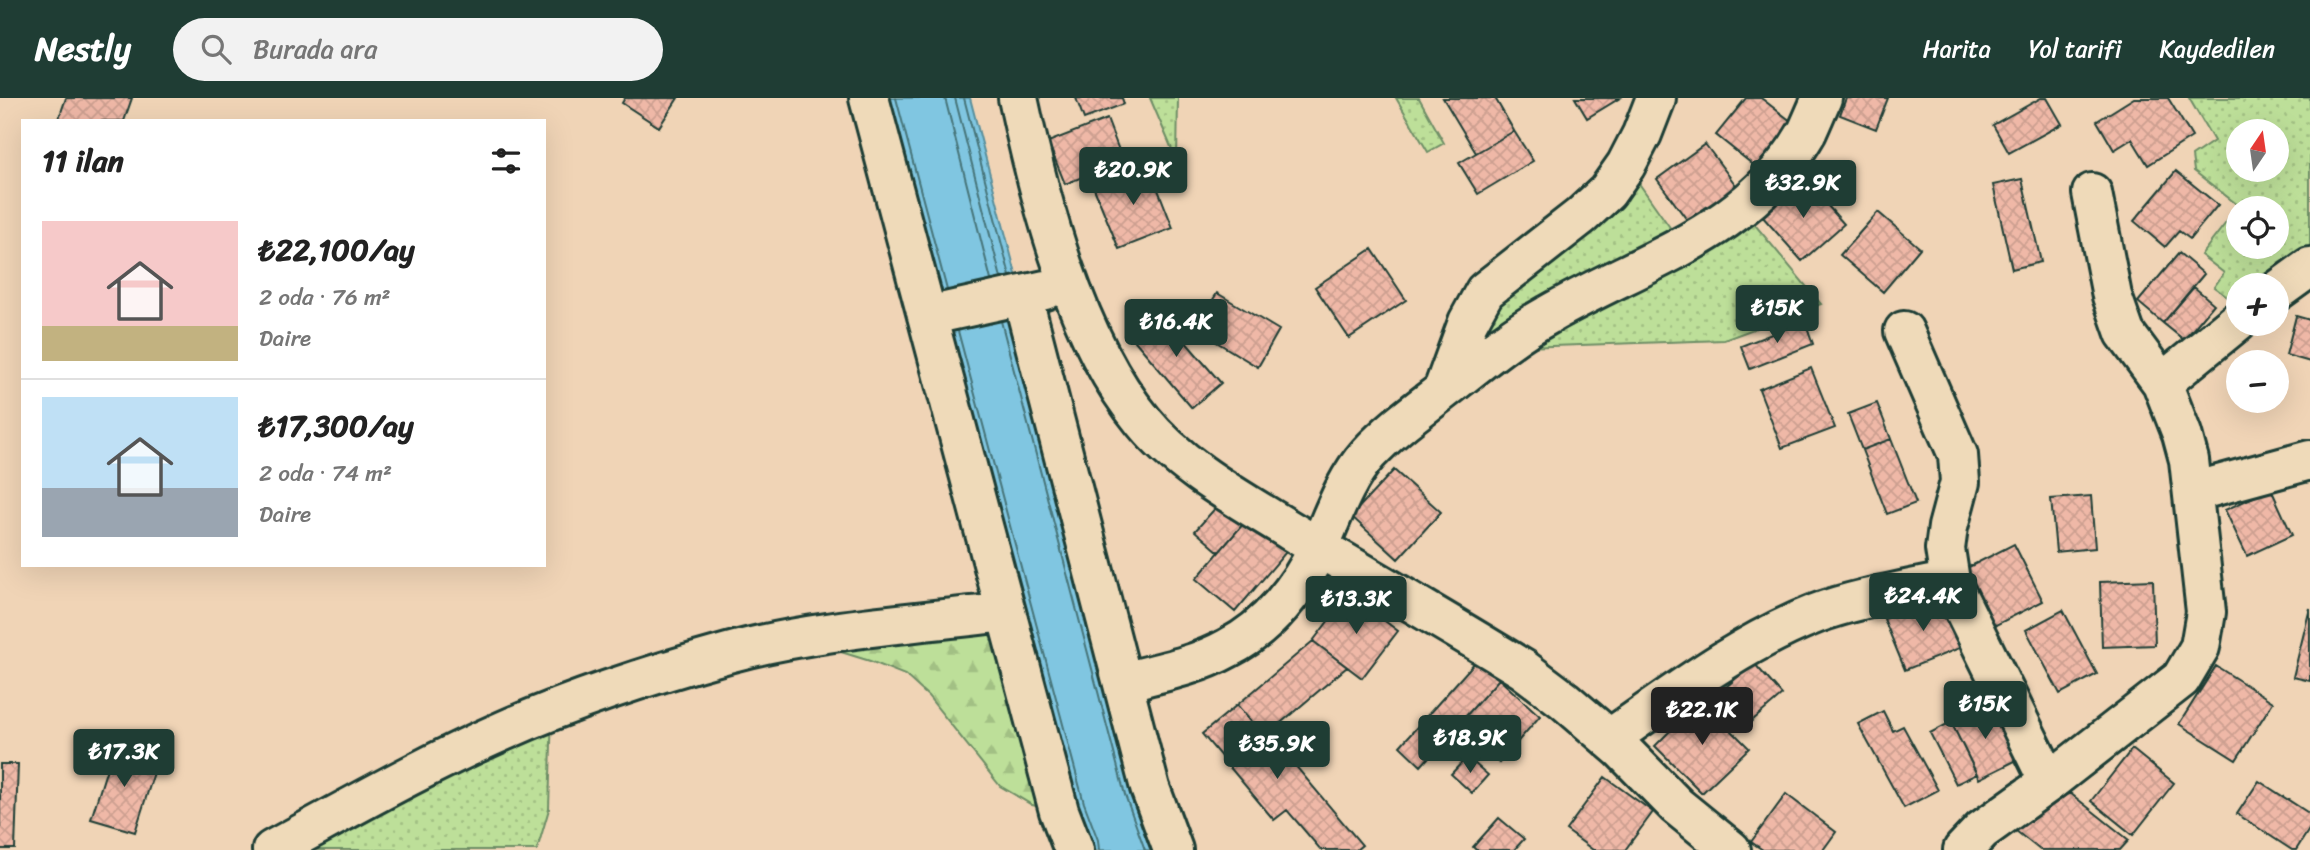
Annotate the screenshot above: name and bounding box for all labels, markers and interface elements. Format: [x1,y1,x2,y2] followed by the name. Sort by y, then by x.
[173,18,663,81] search box
[35,20,131,78] text: Nestly
[253,26,377,72] text: Burada ara
[1923,28,1991,70] text: Harita
[2029,28,2122,70] text: Yol tarifi
[2160,28,2275,70] text: Kaydedilen
[197,30,235,68] icon: search
[2226,119,2289,182] north arrow
[2226,119,2289,413] map controls
[42,134,124,188] text: 11 ilan
[487,142,525,180] icon: filters
[1076,148,1190,207] pin: ₺20.9K
[1095,149,1171,190] text: ₺20.9K
[1746,160,1860,220] pin: ₺32.9K
[1766,162,1840,203] text: ₺32.9K
[2226,196,2289,259] button: locate
[259,223,415,277] text: ₺22,100/ay
[98,249,182,333] icon: home
[2226,273,2289,336] button: +
[259,277,391,318] text: 2 oda · 76 m²
[1736,286,1818,345] pin: ₺15K
[1752,287,1802,328] text: ₺15K
[1119,300,1233,359] pin: ₺16.4K
[1141,301,1211,342] text: ₺16.4K
[259,318,311,359] text: Daire
[2226,350,2289,413] button: −
[259,399,414,453] text: ₺17,300/ay
[98,425,182,509] icon: home
[259,453,392,494] text: 2 oda · 74 m²
[259,494,311,535] text: Daire
[1866,574,1980,633] pin: ₺24.4K
[1885,575,1961,616] text: ₺24.4K
[1299,576,1413,636] pin: ₺13.3K
[1322,578,1390,619] text: ₺13.3K
[1944,682,2026,741] pin: ₺15K
[1960,683,2010,724] text: ₺15K
[1645,688,1759,747] pin: ₺22.1K
[1667,689,1737,730] text: ₺22.1K
[1413,716,1527,775] pin: ₺18.9K
[1434,717,1506,758] text: ₺18.9K
[1220,722,1334,781] pin: ₺35.9K
[1240,723,1314,764] text: ₺35.9K
[67,730,181,789] pin: ₺17.3K
[89,731,159,772] text: ₺17.3K

